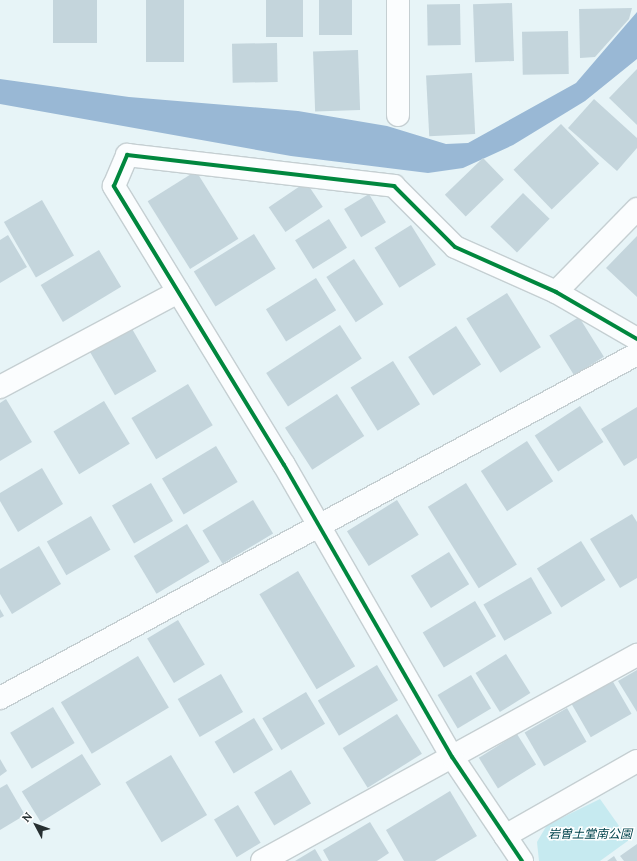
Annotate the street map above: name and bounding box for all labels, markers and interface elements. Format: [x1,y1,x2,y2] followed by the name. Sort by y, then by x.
[16,805,56,845] north arrow
[19,809,35,825] text: N
[548,827,632,841] park label: 岩曽土堂南公園

